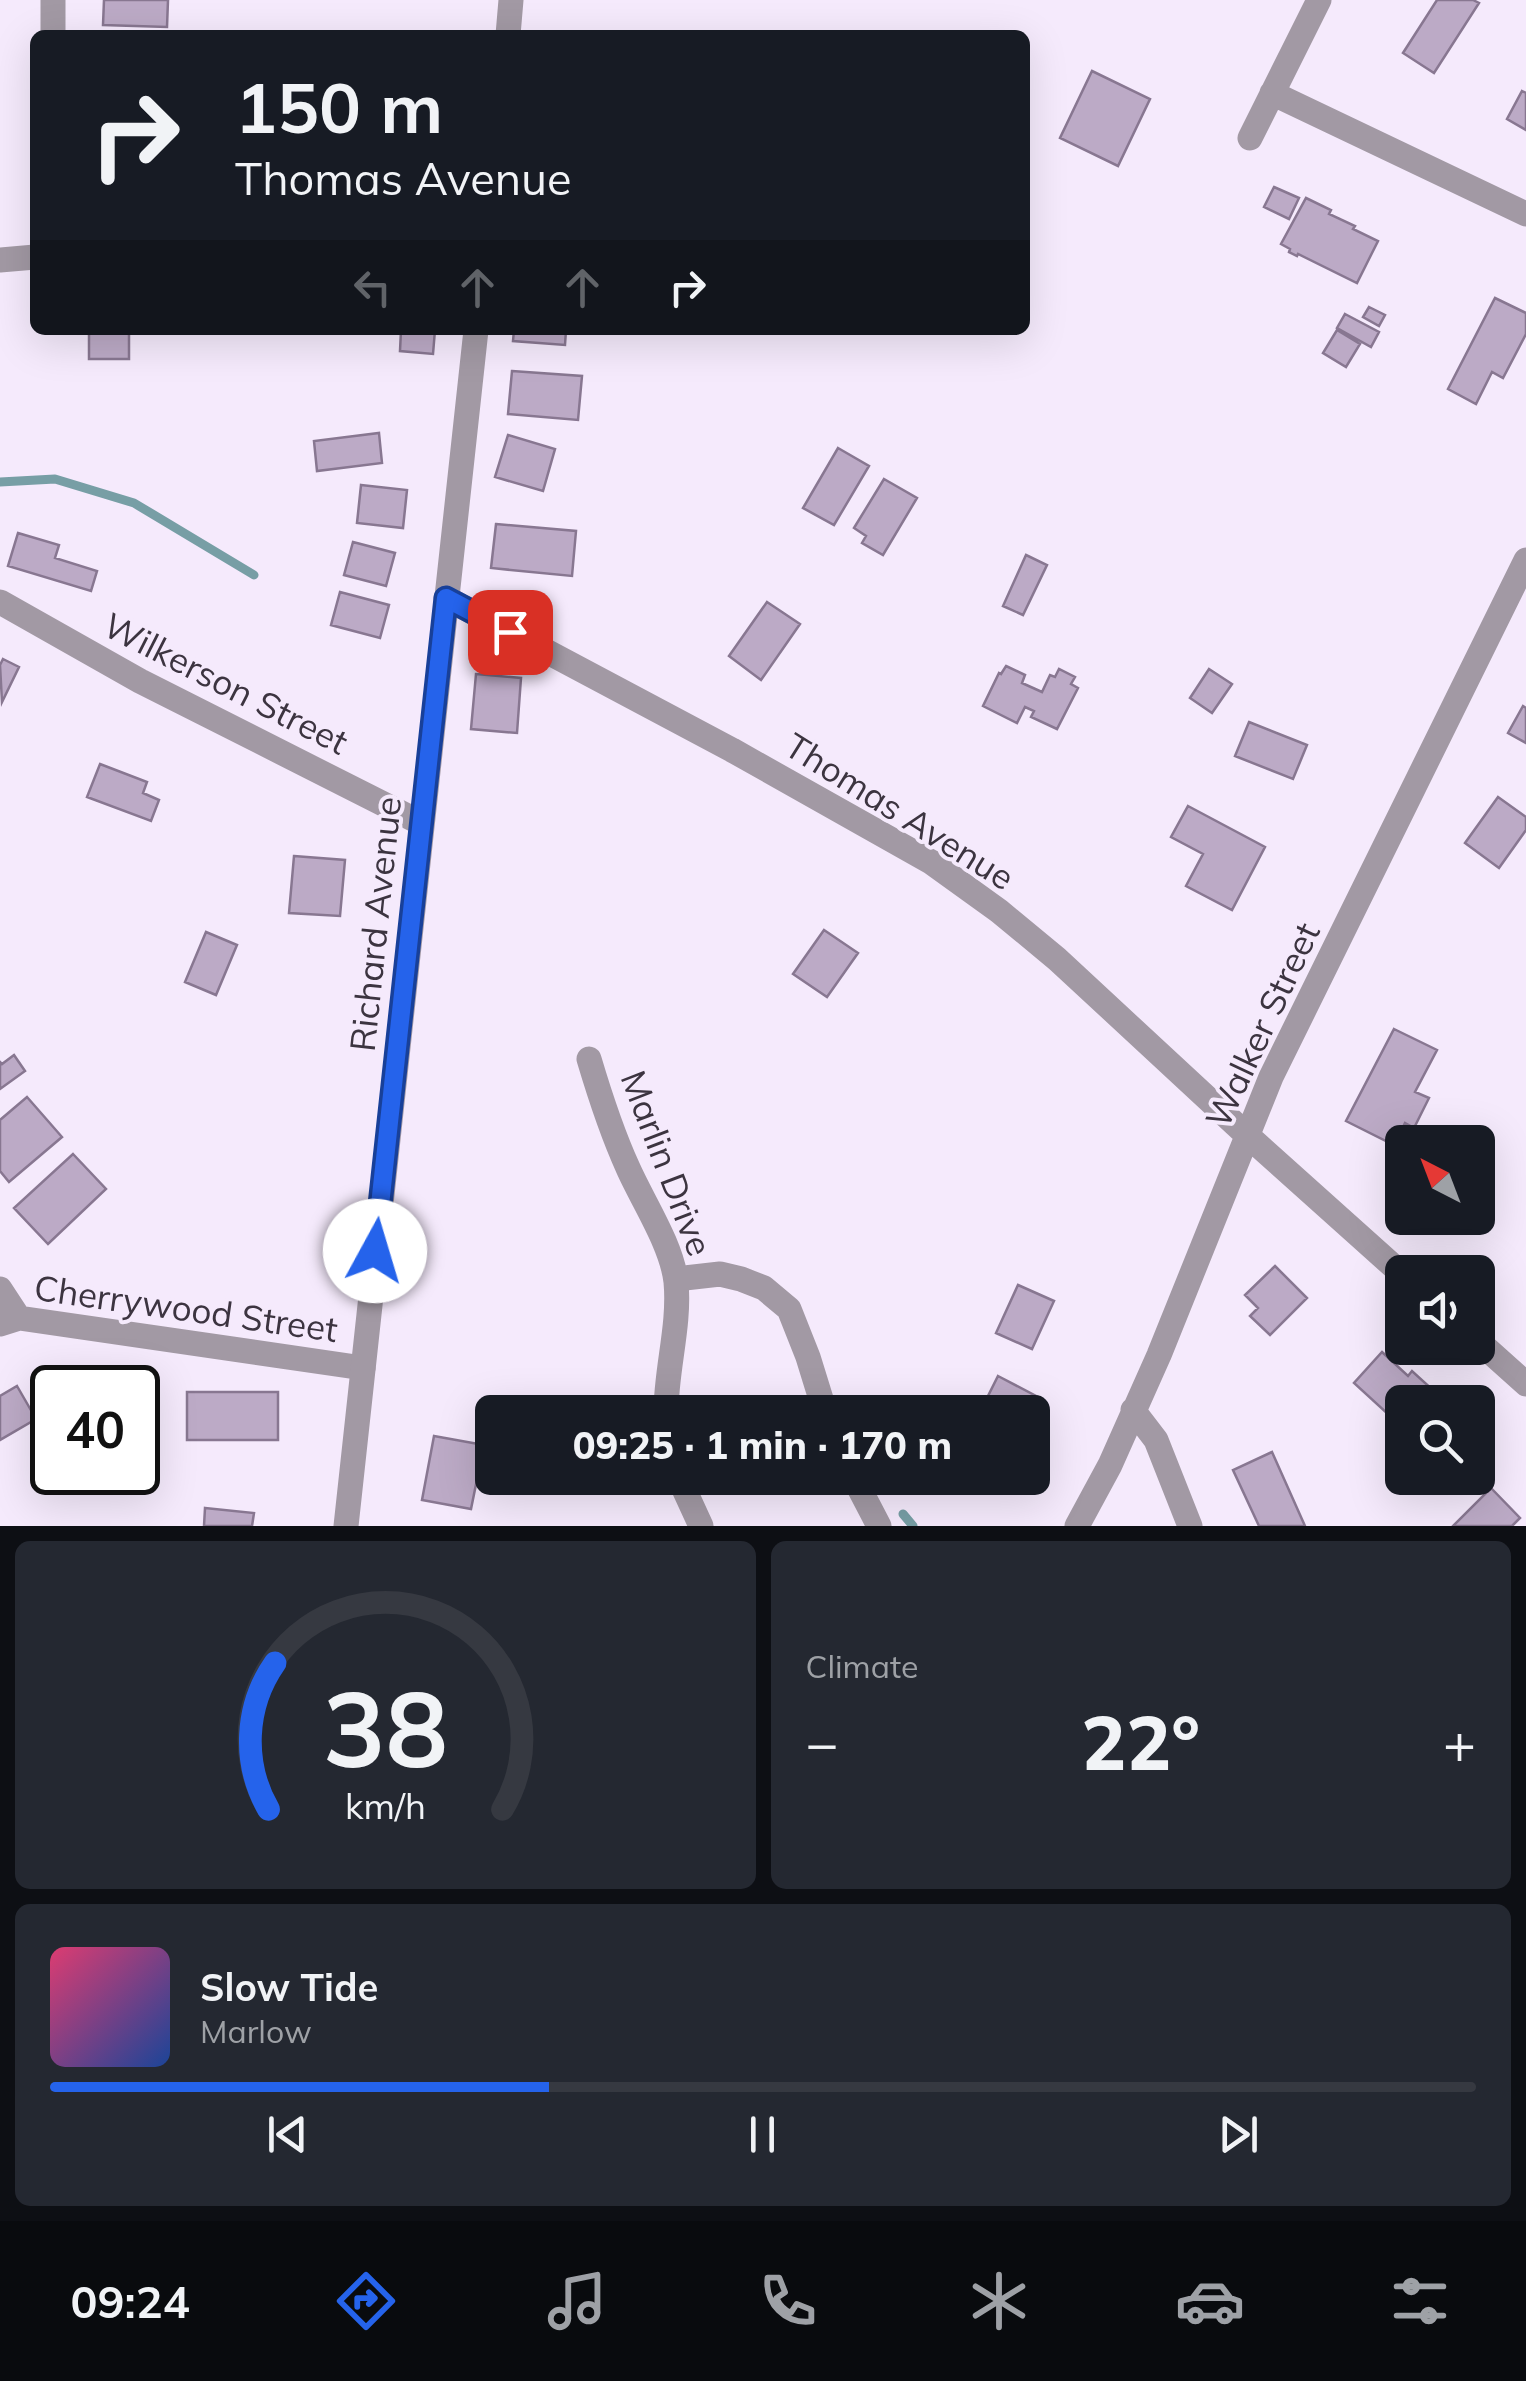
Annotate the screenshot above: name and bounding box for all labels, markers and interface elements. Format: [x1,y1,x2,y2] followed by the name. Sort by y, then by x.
[235,63,443,151] text: 150 m
[70,70,200,200] icon: right
[235,150,572,206] text: Thomas Avenue
[345,260,400,315] icon: left
[450,260,505,315] icon: ahead
[555,260,610,315] icon: ahead
[660,260,715,315] icon: right
[468,590,553,675] pin
[96,602,356,764] street label: Wilkerson Street
[483,605,538,660] icon: arrive
[777,723,1023,899] street label: Thomas Avenue
[340,794,410,1054] street label: Richard Avenue
[1195,915,1329,1135] street label: Walker Street
[612,1064,722,1262] street label: Marlin Drive
[1385,1125,1495,1235] north arrow
[1385,1125,1495,1495] map controls
[323,1199,427,1303] position arrow
[1385,1255,1495,1365] button: sound
[31,1265,341,1351] street label: Cherrywood Street
[30,1365,160,1495] speed limit sign: 40
[1385,1385,1495,1495] button: search
[573,1421,952,1469] text: 09:25 · 1 min · 170 m
[806,1646,918,1686] text: Climate
[323,1662,448,1793] text: 38
[1081,1695,1200,1789] text: 22°
[806,1708,839,1777] text: −
[1443,1708,1476,1777] text: +
[345,1783,426,1828] text: km/h
[200,1963,378,2011] text: Slow Tide
[200,2011,312,2051] text: Marlow
[260,2107,315,2162] icon: previous
[735,2107,790,2162] icon: pause
[1211,2107,1266,2162] icon: next
[331,2266,401,2336] icon: directions
[542,2266,612,2336] icon: music
[753,2266,823,2336] icon: phone
[964,2266,1034,2336] icon: climate
[1175,2266,1245,2336] icon: car
[1385,2266,1455,2336] icon: filters
[70,2273,190,2329] text: 09:24

